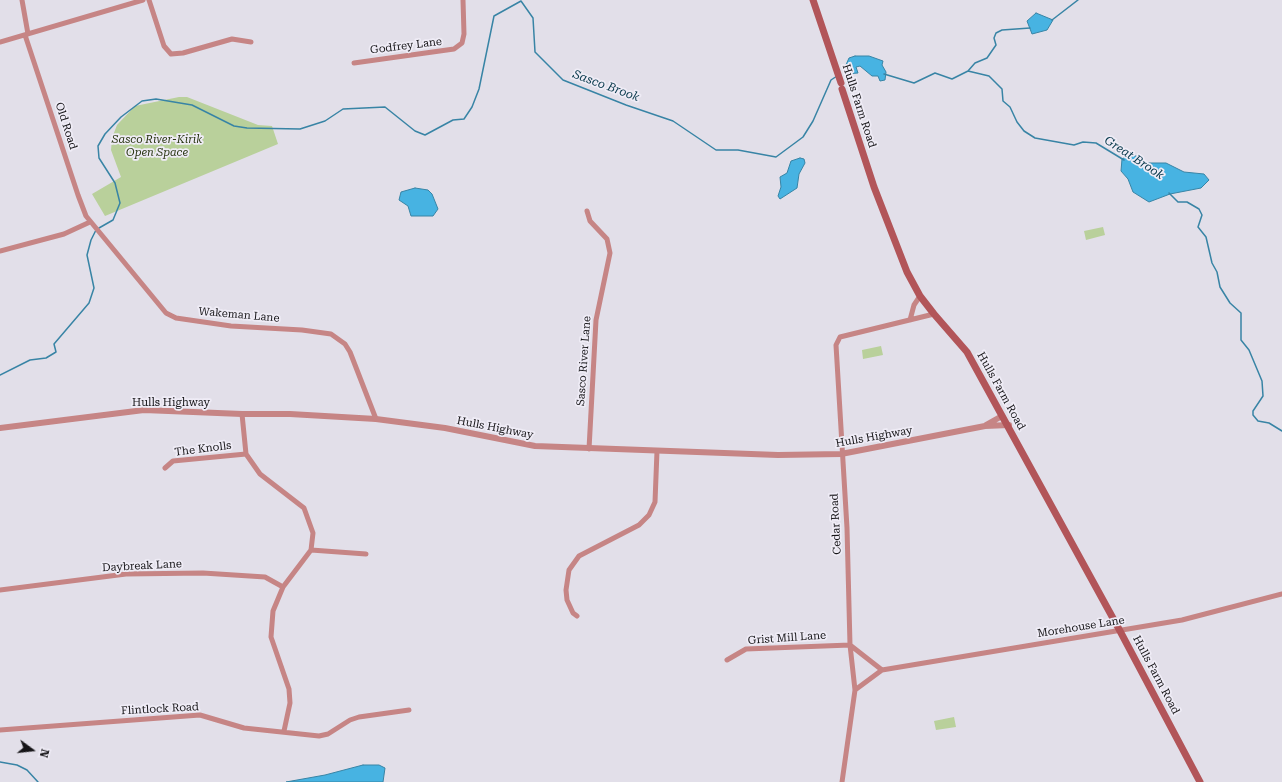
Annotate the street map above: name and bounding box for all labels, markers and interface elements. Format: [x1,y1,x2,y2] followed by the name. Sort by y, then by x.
[369,35,443,57] street label: Godfrey Lane
[839,63,879,149] street label: Hulls Farm Road
[571,67,641,105] water label: Sasco Brook
[52,101,80,151] street label: Old Road
[112,133,202,159] park label: Sasco River-Kirik Open Space
[1101,133,1167,183] water label: Great Brook
[198,305,280,325] street label: Wakeman Lane
[574,315,594,407] street label: Sasco River Lane
[974,350,1028,432] street label: Hulls Farm Road
[132,396,210,410] street label: Hulls Highway
[456,414,534,442] street label: Hulls Highway
[835,424,913,450] street label: Hulls Highway
[174,439,232,459] street label: The Knolls
[828,493,844,555] street label: Cedar Road
[102,557,182,575] street label: Daybreak Lane
[1036,614,1126,640] street label: Morehouse Lane
[747,629,827,647] street label: Grist Mill Lane
[1130,633,1182,717] street label: Hulls Farm Road
[121,700,199,718] street label: Flintlock Road
[12,730,52,770] north arrow
[37,747,51,759] text: N

